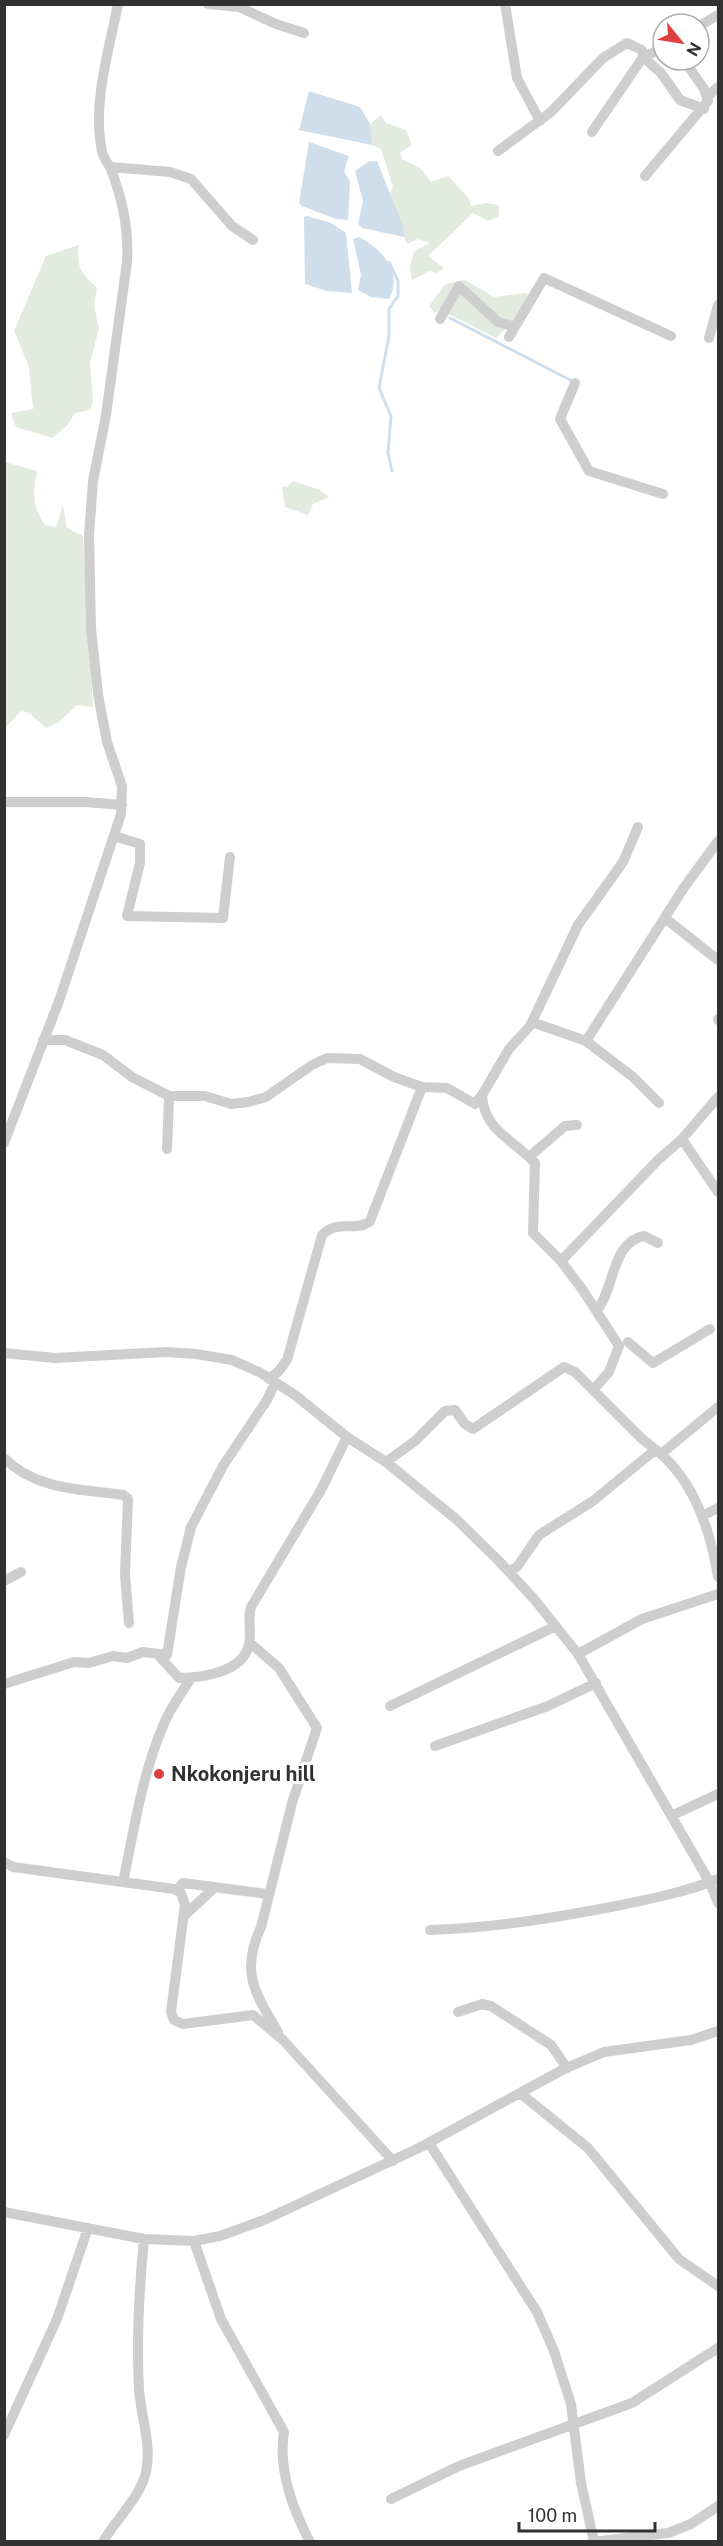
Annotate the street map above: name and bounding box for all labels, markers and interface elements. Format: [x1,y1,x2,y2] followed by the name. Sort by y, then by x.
[651,12,711,72] north arrow
[682,39,705,59] text: N
[171,1762,316,1786] place label: Nkokonjeru hill
[152,1767,166,1781] marker: Nkokonjeru hill
[519,2495,656,2533] scale bar
[528,2505,577,2526] text: 100 m

